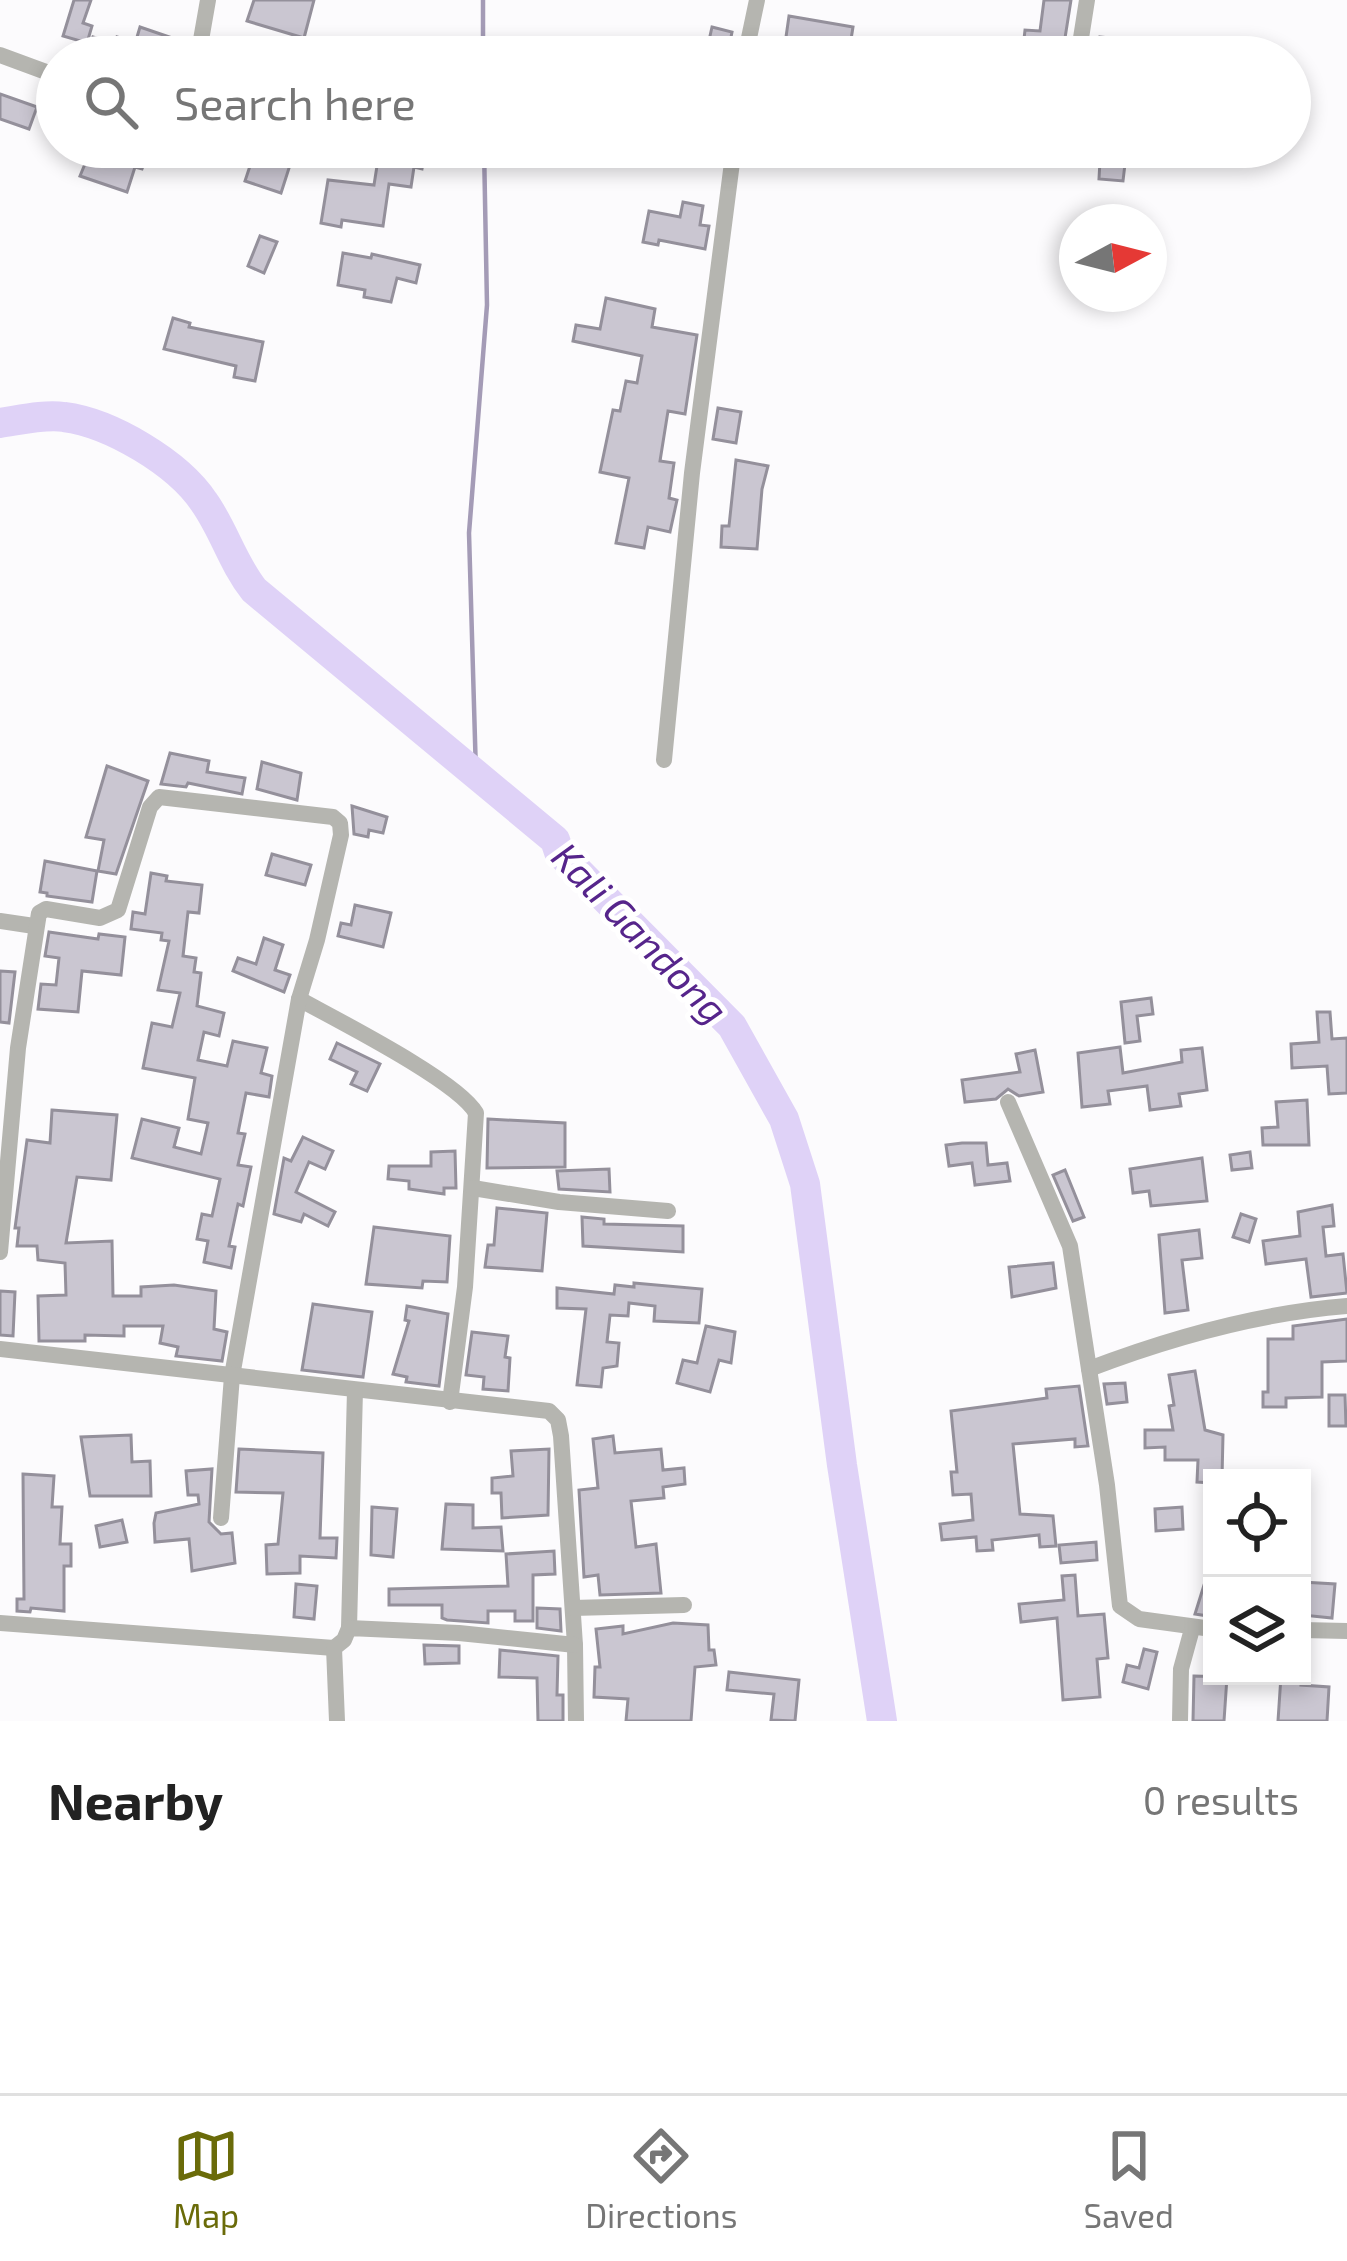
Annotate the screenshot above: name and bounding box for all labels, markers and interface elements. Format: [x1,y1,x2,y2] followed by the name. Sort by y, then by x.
[36,36,1311,168] search box
[78,69,144,135] icon: search
[174,75,416,129] text: Search here
[1059,204,1167,312] north arrow
[543,832,739,1032] water label: Kali Gandong
[1203,1469,1311,1685] map controls
[1203,1469,1311,1577] button: locate
[1203,1577,1311,1685] button: layers
[48,1769,223,1830] text: Nearby
[1143,1776,1299,1823] text: 0 results
[173,2123,239,2235] tab: Map
[585,2123,737,2235] tab: Directions
[1083,2123,1174,2235] tab: Saved

